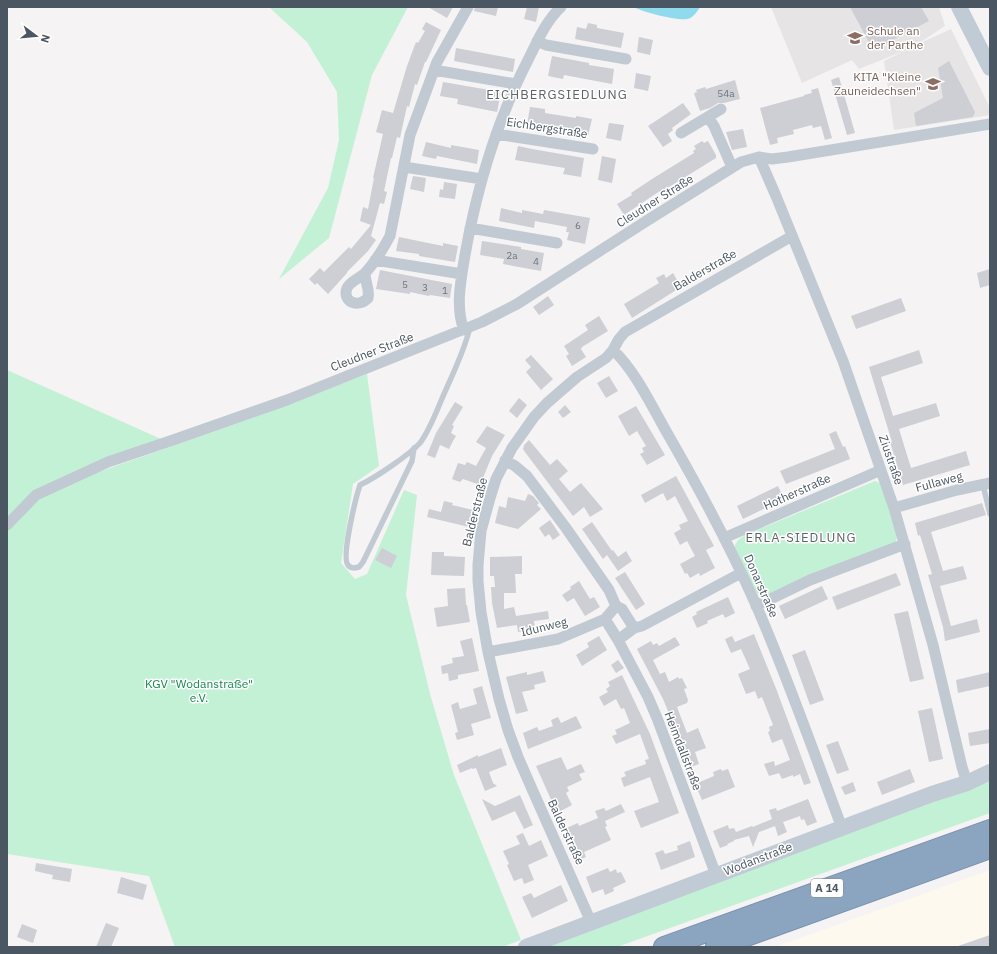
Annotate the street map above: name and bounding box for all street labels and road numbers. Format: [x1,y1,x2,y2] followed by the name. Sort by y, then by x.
[505,114,589,141] street label: Eichbergstraße
[613,171,696,230] street label: Cleudner Straße
[670,245,739,294] street label: Balderstraße
[328,329,416,374] street label: Cleudner Straße
[876,433,907,487] street label: Ziustraße
[914,468,965,495] street label: Fullaweg
[761,470,833,513] street label: Hotherstraße
[459,475,490,548] street label: Balderstraße
[741,552,782,620] street label: Donarstraße
[519,613,569,640] street label: Idunweg
[662,709,706,793] street label: Heimdallstraße
[545,797,588,867] street label: Balderstraße
[721,838,795,879] street label: Wodanstraße
[811,879,843,897] road number: A 14

